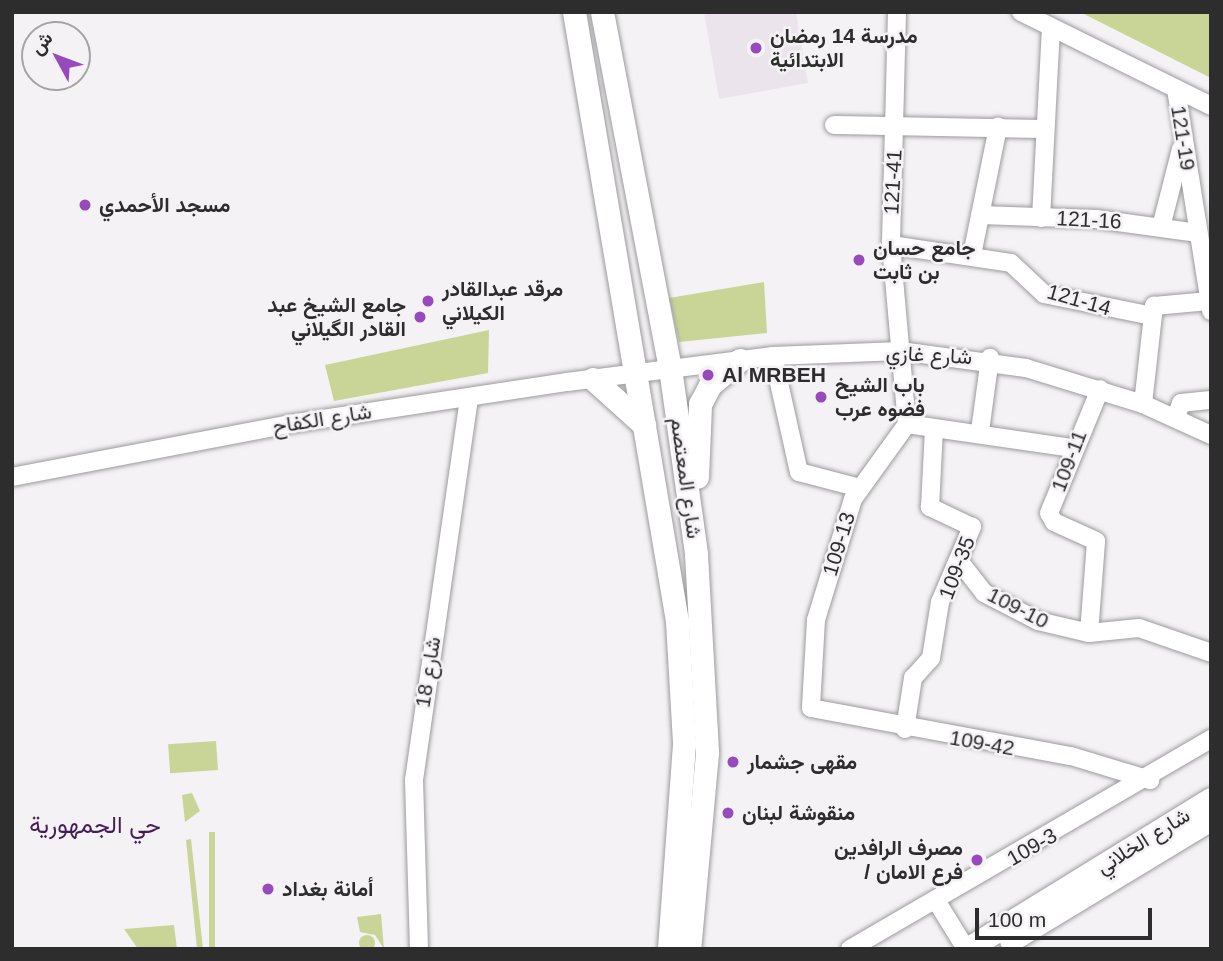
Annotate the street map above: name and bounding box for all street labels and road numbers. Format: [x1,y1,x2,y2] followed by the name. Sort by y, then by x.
[1165,104,1201,172] street label: 121-19
[879,149,907,215] street label: 121-41
[1056,206,1122,234] street label: 121-16
[1044,279,1114,321] street label: 121-14
[885,340,973,370] street label: شارع غازي
[271,399,373,439] street label: شارع الكفاح
[665,416,707,540] street label: شارع المعتصم
[1046,427,1092,495] street label: 109-11
[817,509,861,579] street label: 109-13
[934,533,980,603] street label: 109-35
[983,582,1053,634] street label: 109-10
[410,635,446,709] street label: شارع 18
[948,725,1016,761] street label: 109-42
[1092,802,1194,880] street label: شارع الخلاني
[1002,823,1062,871] street label: 109-3

